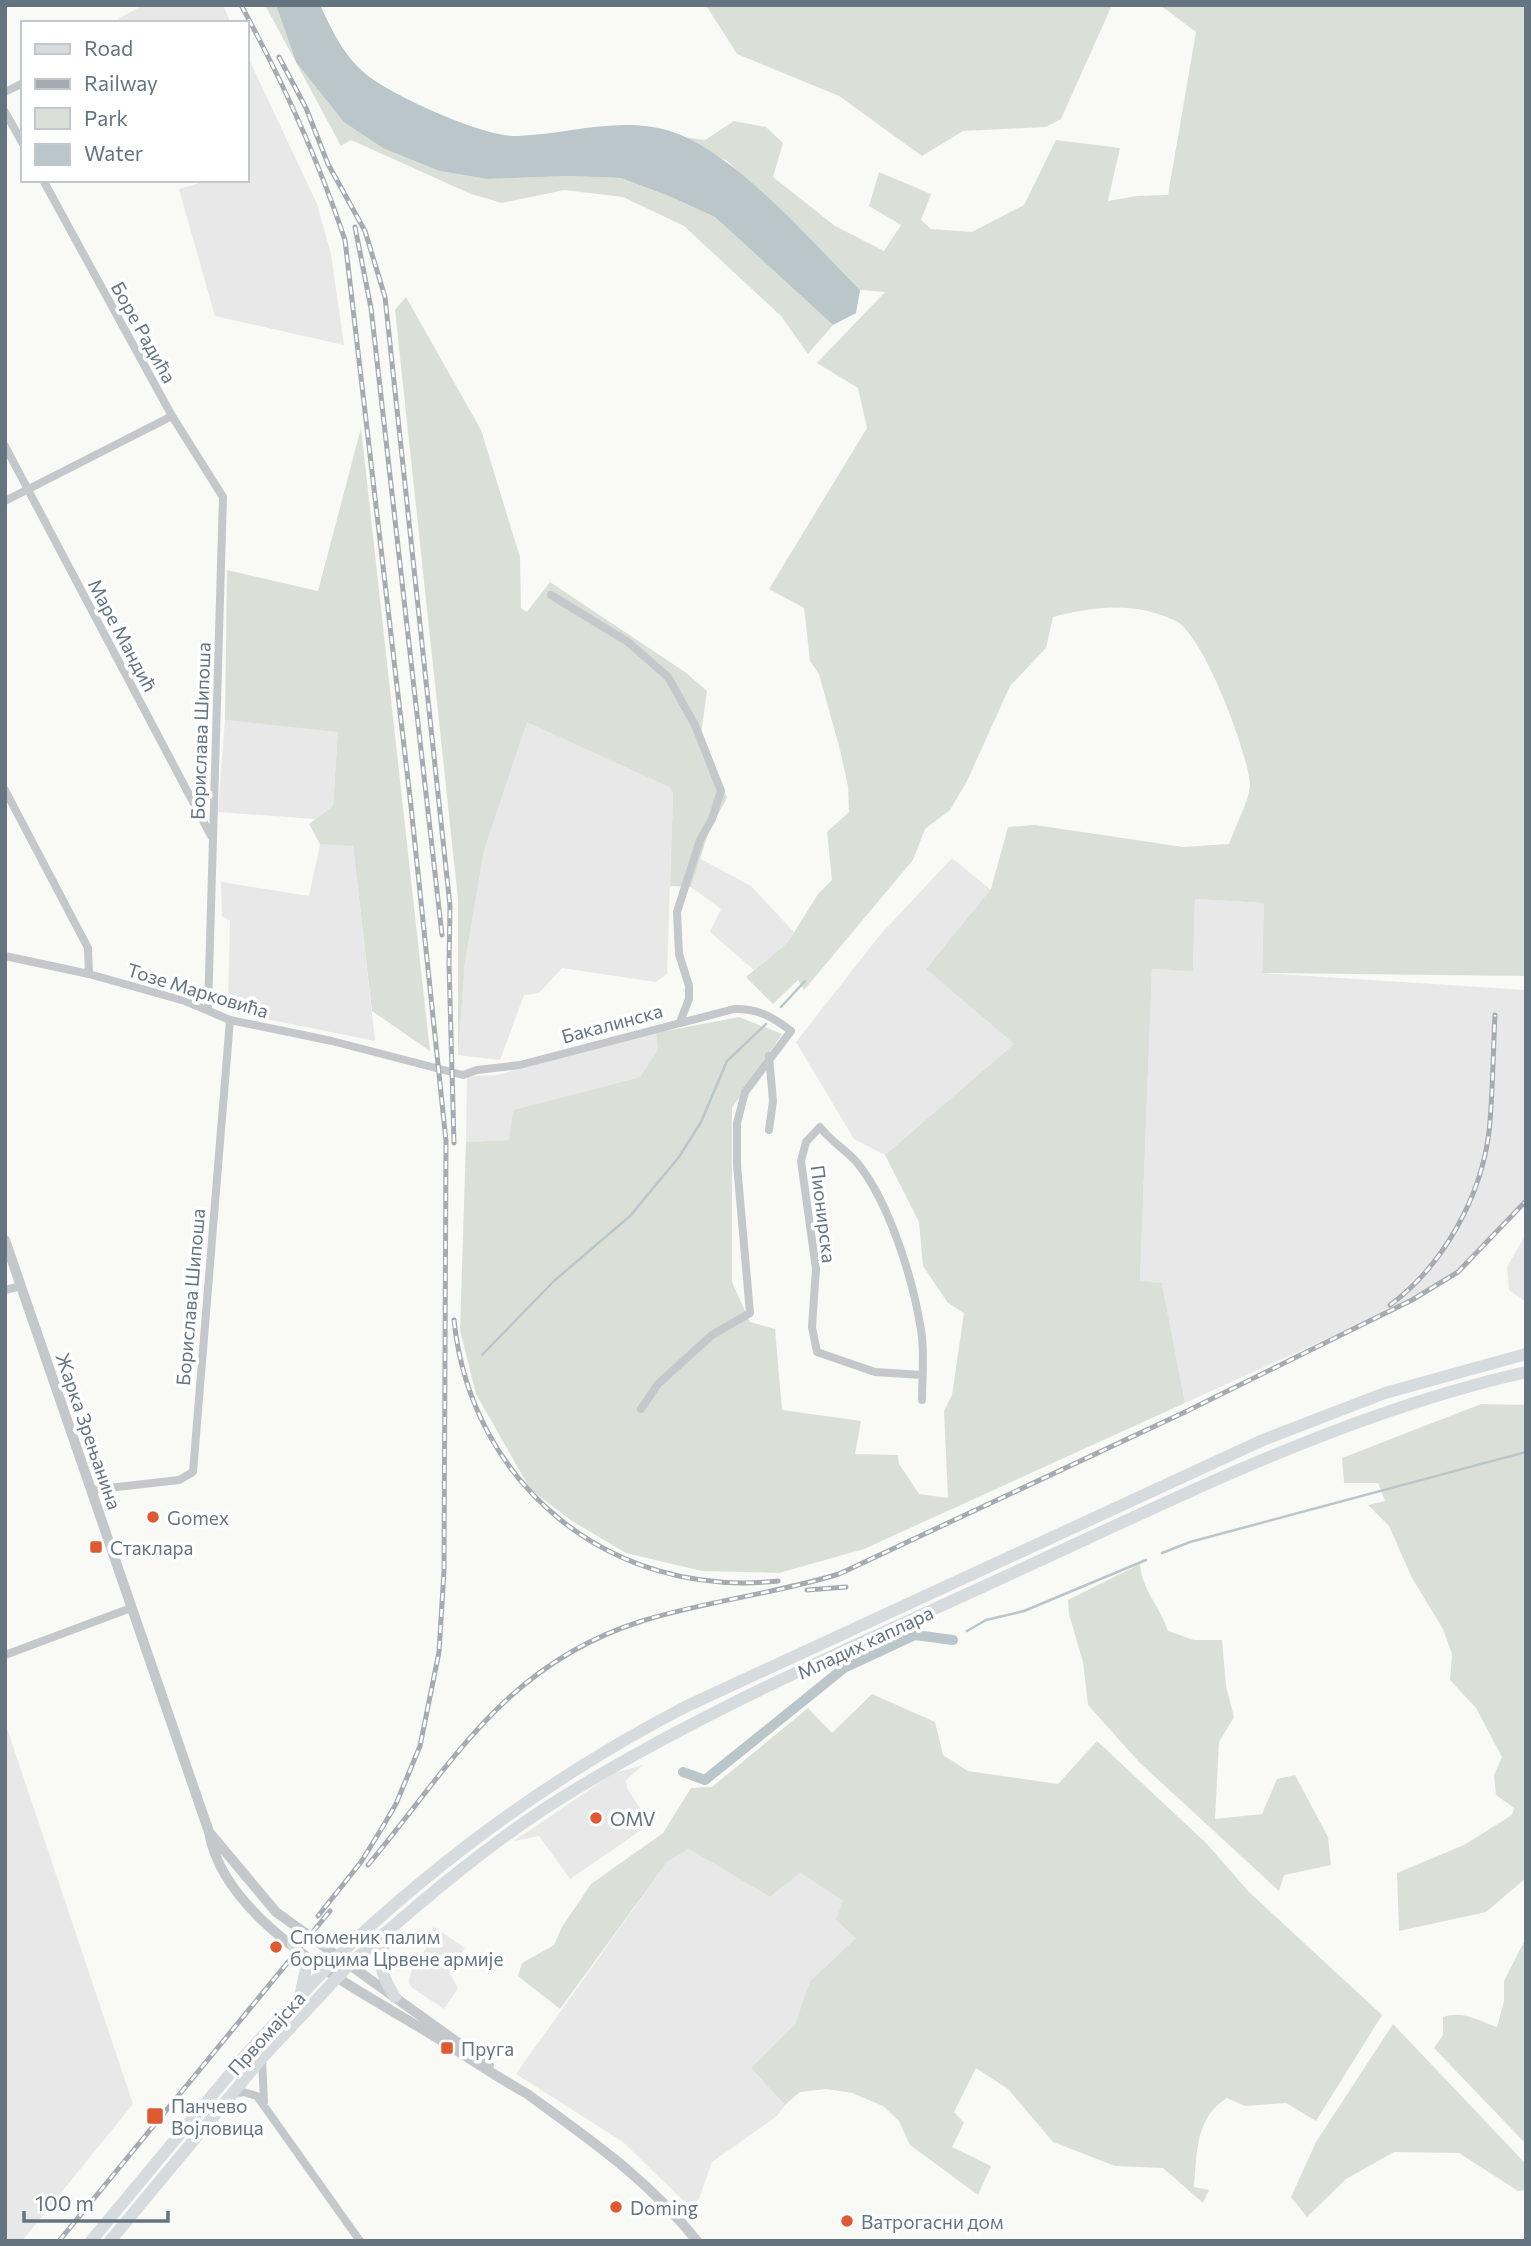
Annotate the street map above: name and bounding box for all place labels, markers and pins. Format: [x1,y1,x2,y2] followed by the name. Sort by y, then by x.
[167,1506,229,1529] place label: Gomex
[145,1509,161,1525] marker: Gomex
[110,1536,193,1559] place label: Стаклара
[88,1539,104,1555] marker: Стаклара
[610,1807,656,1830] place label: OMV
[588,1810,604,1826] marker: OMV
[290,1925,503,1970] place label: Споменик палим борцима Црвене армије
[268,1939,284,1955] marker: Споменик палим борцима Црвене армије
[461,2037,514,2060] place label: Пруга
[439,2040,455,2056] marker: Пруга
[171,2094,264,2139] place label: Панчево Војловица
[145,2106,165,2126] marker: Панчево Војловица
[630,2196,698,2219] place label: Doming
[608,2199,624,2215] marker: Doming
[861,2210,1003,2233] place label: Ватрогасни дом
[839,2213,855,2229] marker: Ватрогасни дом

